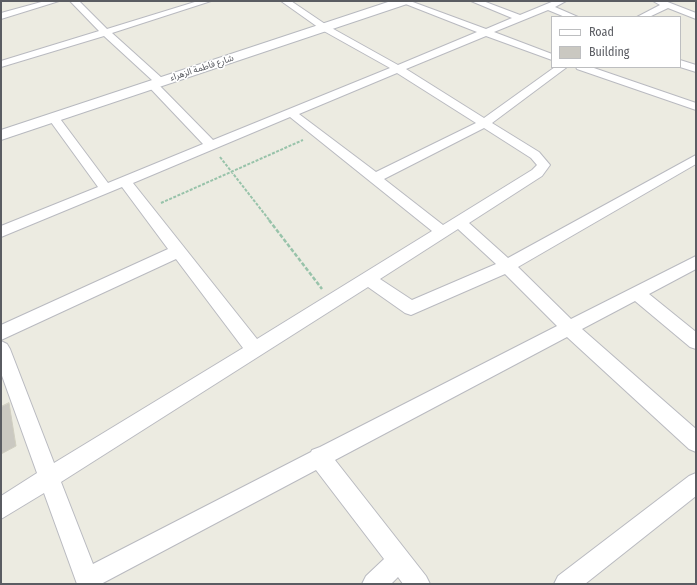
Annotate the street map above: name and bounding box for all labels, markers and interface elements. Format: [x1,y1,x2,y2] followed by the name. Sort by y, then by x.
[551,16,681,68] legend
[589,25,614,39] text: Road
[589,45,629,59] text: Building
[169,53,235,83] street label: شارع فاطمة الزهراء

